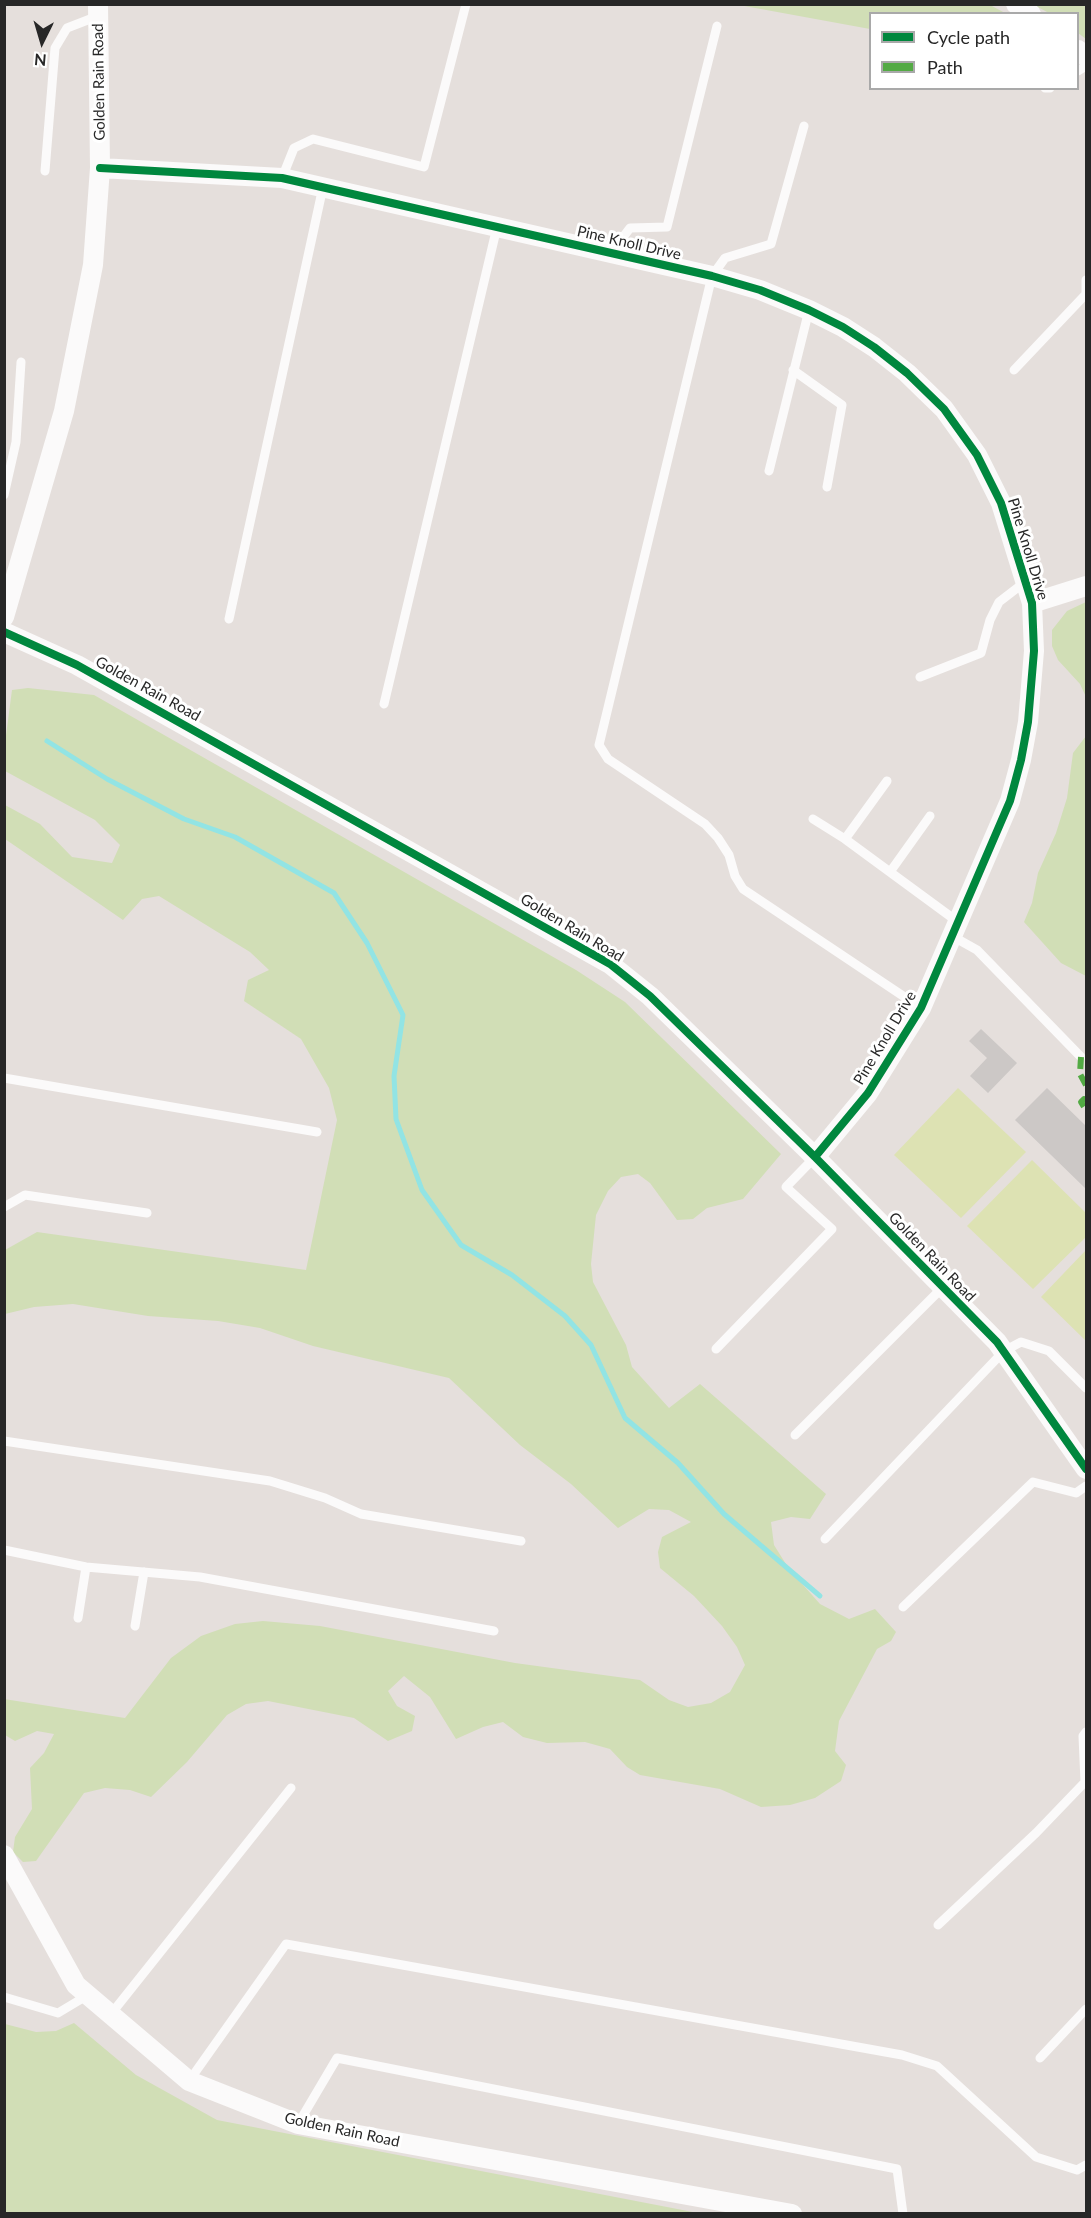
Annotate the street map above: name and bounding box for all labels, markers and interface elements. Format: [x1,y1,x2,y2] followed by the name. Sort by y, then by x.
[12,12,72,72] north arrow
[869,12,1079,90] legend
[89,23,109,141] street label: Golden Rain Road
[927,26,1010,48] text: Cycle path
[33,50,47,70] text: N
[927,56,963,78] text: Path
[575,222,683,264] street label: Pine Knoll Drive
[1004,496,1052,602] street label: Pine Knoll Drive
[92,653,204,725] street label: Golden Rain Road
[517,890,627,966] street label: Golden Rain Road
[850,988,920,1088] street label: Pine Knoll Drive
[885,1209,979,1305] street label: Golden Rain Road
[283,2109,401,2151] street label: Golden Rain Road

